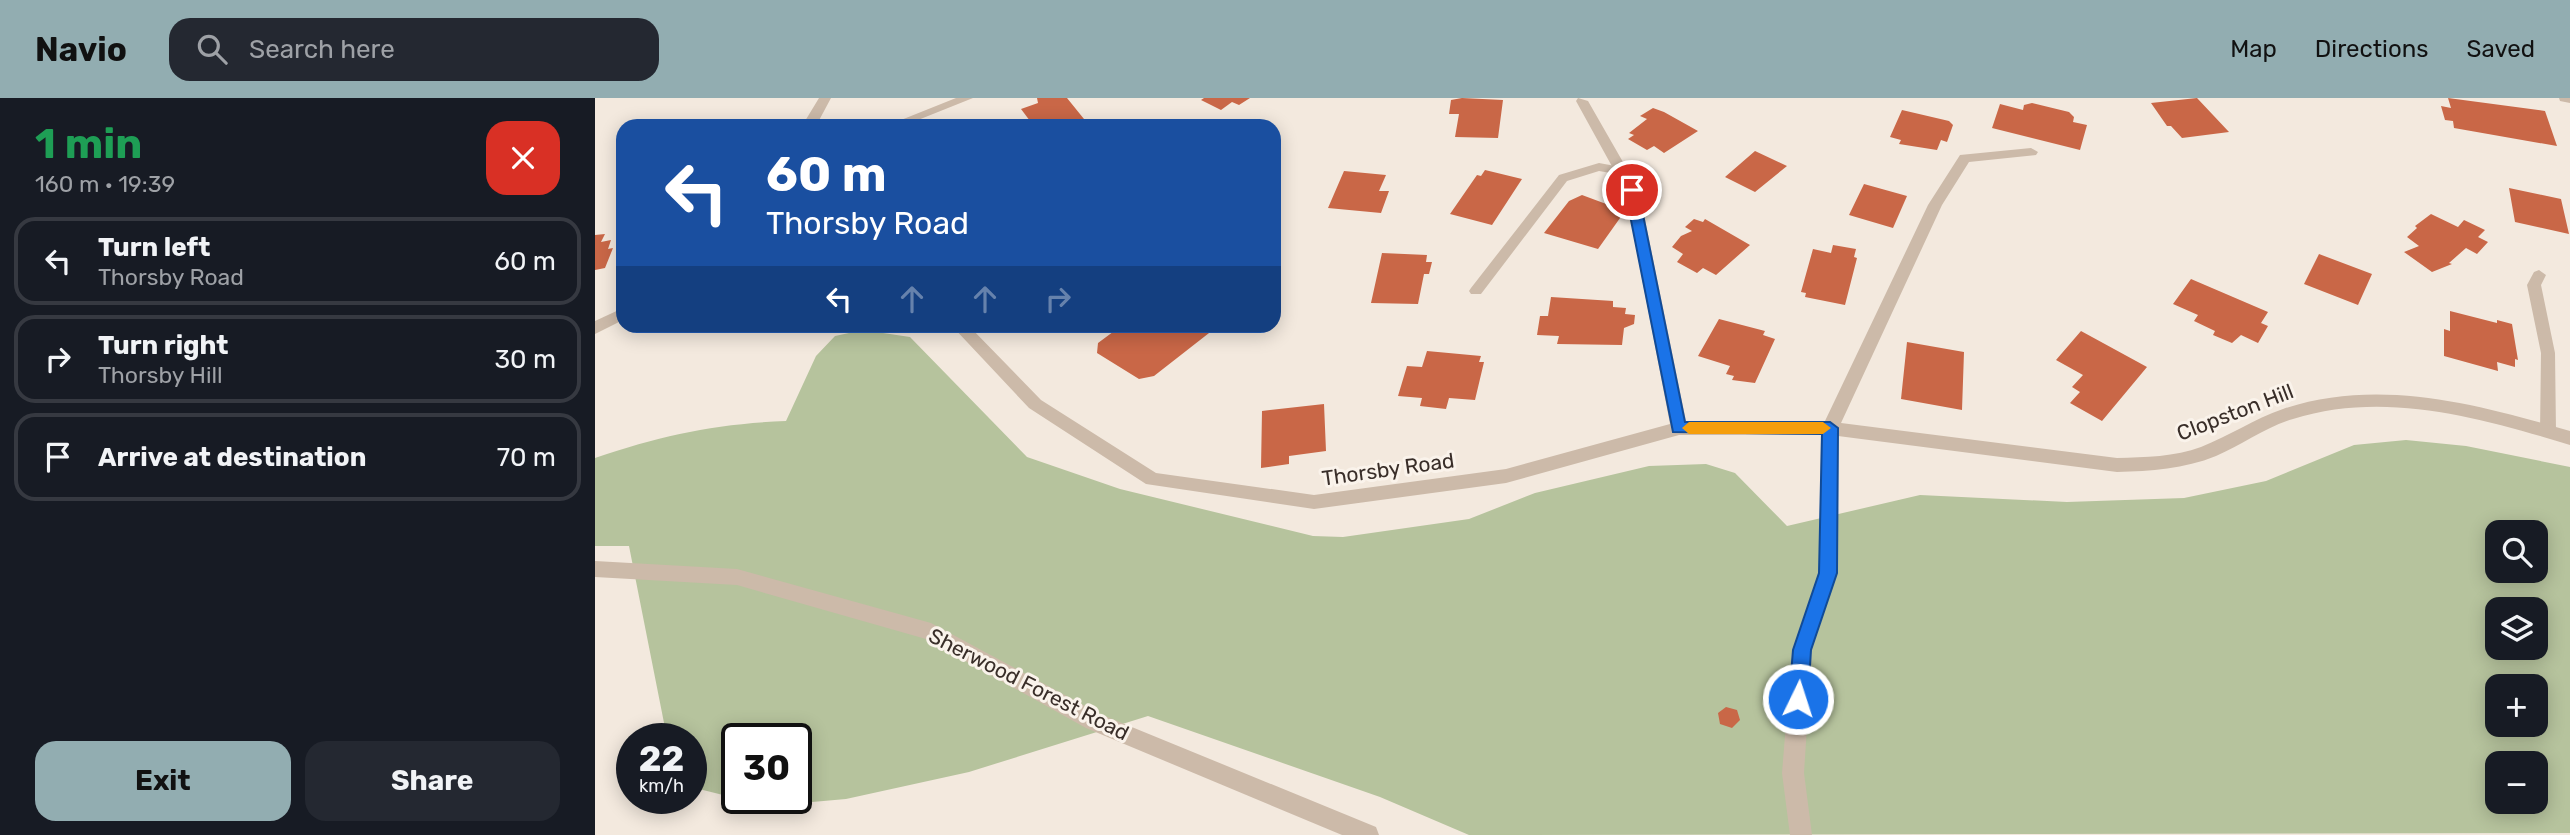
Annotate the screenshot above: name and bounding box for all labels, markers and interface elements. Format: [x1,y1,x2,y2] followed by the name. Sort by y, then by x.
[169,18,659,81] search box
[35,30,127,69] text: Navio
[193,30,231,68] icon: search
[249,34,395,65] text: Search here
[2230,35,2277,63] text: Map
[2315,35,2428,63] text: Directions
[2466,35,2535,63] text: Saved
[35,119,142,169] text: 1 min
[486,121,560,195] button: close
[766,145,887,203] text: 60 m
[651,147,742,238] icon: left
[1602,160,1662,220] pin
[35,170,175,198] text: 160 m · 19:39
[1613,171,1651,209] icon: arrive
[766,204,969,242] text: Thorsby Road
[98,232,210,263] text: Turn left
[39,242,77,280] icon: left
[494,246,556,277] text: 60 m
[98,263,244,291] text: Thorsby Road
[820,280,858,318] icon: left
[893,280,931,318] icon: ahead
[966,280,1004,318] icon: ahead
[1039,280,1077,318] icon: right
[98,330,228,361] text: Turn right
[39,340,77,378] icon: right
[494,344,556,375] text: 30 m
[98,361,223,389] text: Thorsby Hill
[2173,378,2297,446] street label: Clopston Hill
[39,438,77,476] icon: arrive
[98,442,366,473] text: Arrive at destination
[497,442,556,473] text: 70 m
[1320,447,1456,491] street label: Thorsby Road
[2485,520,2548,814] map controls
[2485,520,2548,583] button: search
[2485,597,2548,660] button: layers
[925,623,1133,745] street label: Sherwood Forest Road
[1761,662,1835,736] position arrow
[2485,674,2548,737] button: +
[721,723,812,814] speed limit sign: 30
[639,738,684,780] text: 22
[35,741,291,821] button: Exit
[305,741,560,821] button: Share
[2485,751,2548,814] button: −
[639,775,684,797] text: km/h

